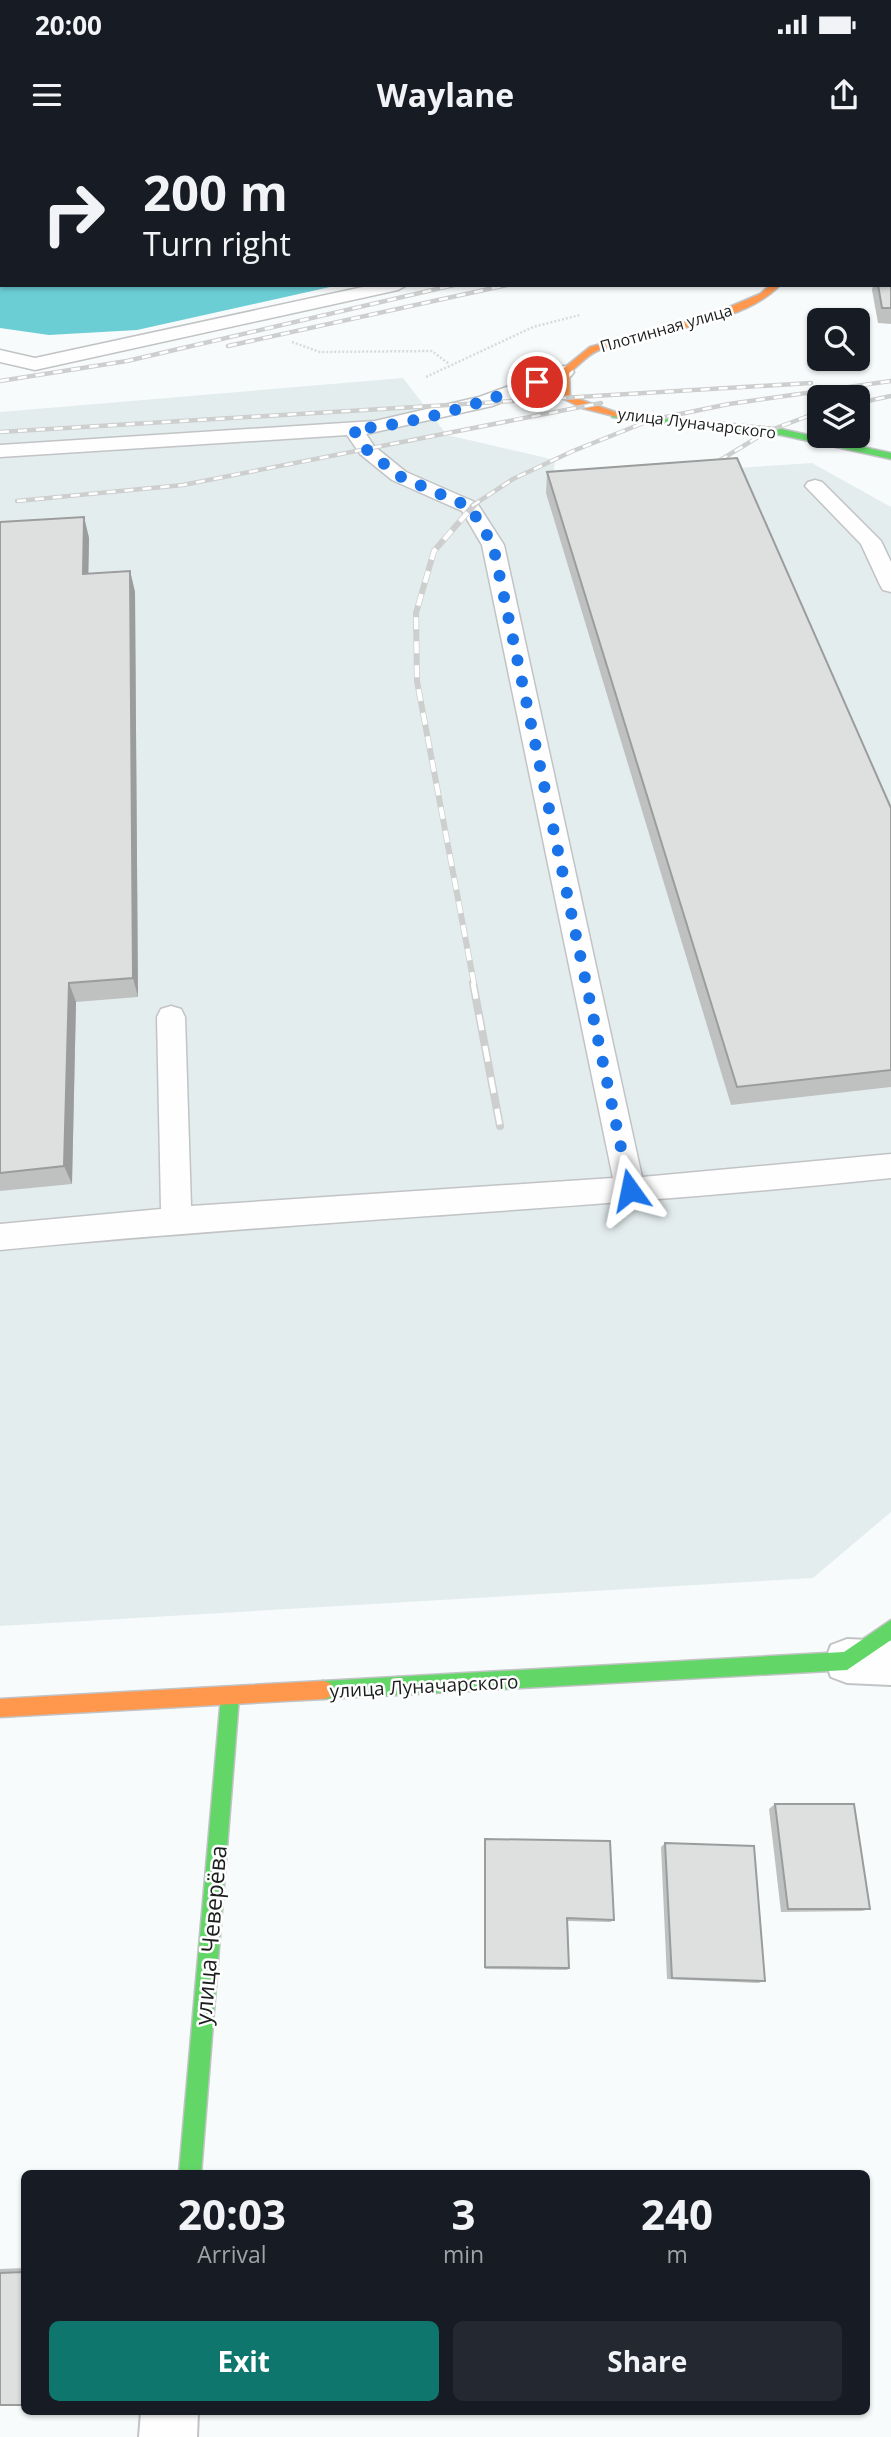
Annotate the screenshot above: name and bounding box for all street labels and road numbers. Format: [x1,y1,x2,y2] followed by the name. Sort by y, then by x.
[597,299,735,357] street label: Плотинная улица
[617,402,777,444] street label: улица Луначарского
[329,1668,519,1704] street label: улица Луначарского
[186,1844,234,2026] street label: улица Чеверёва

